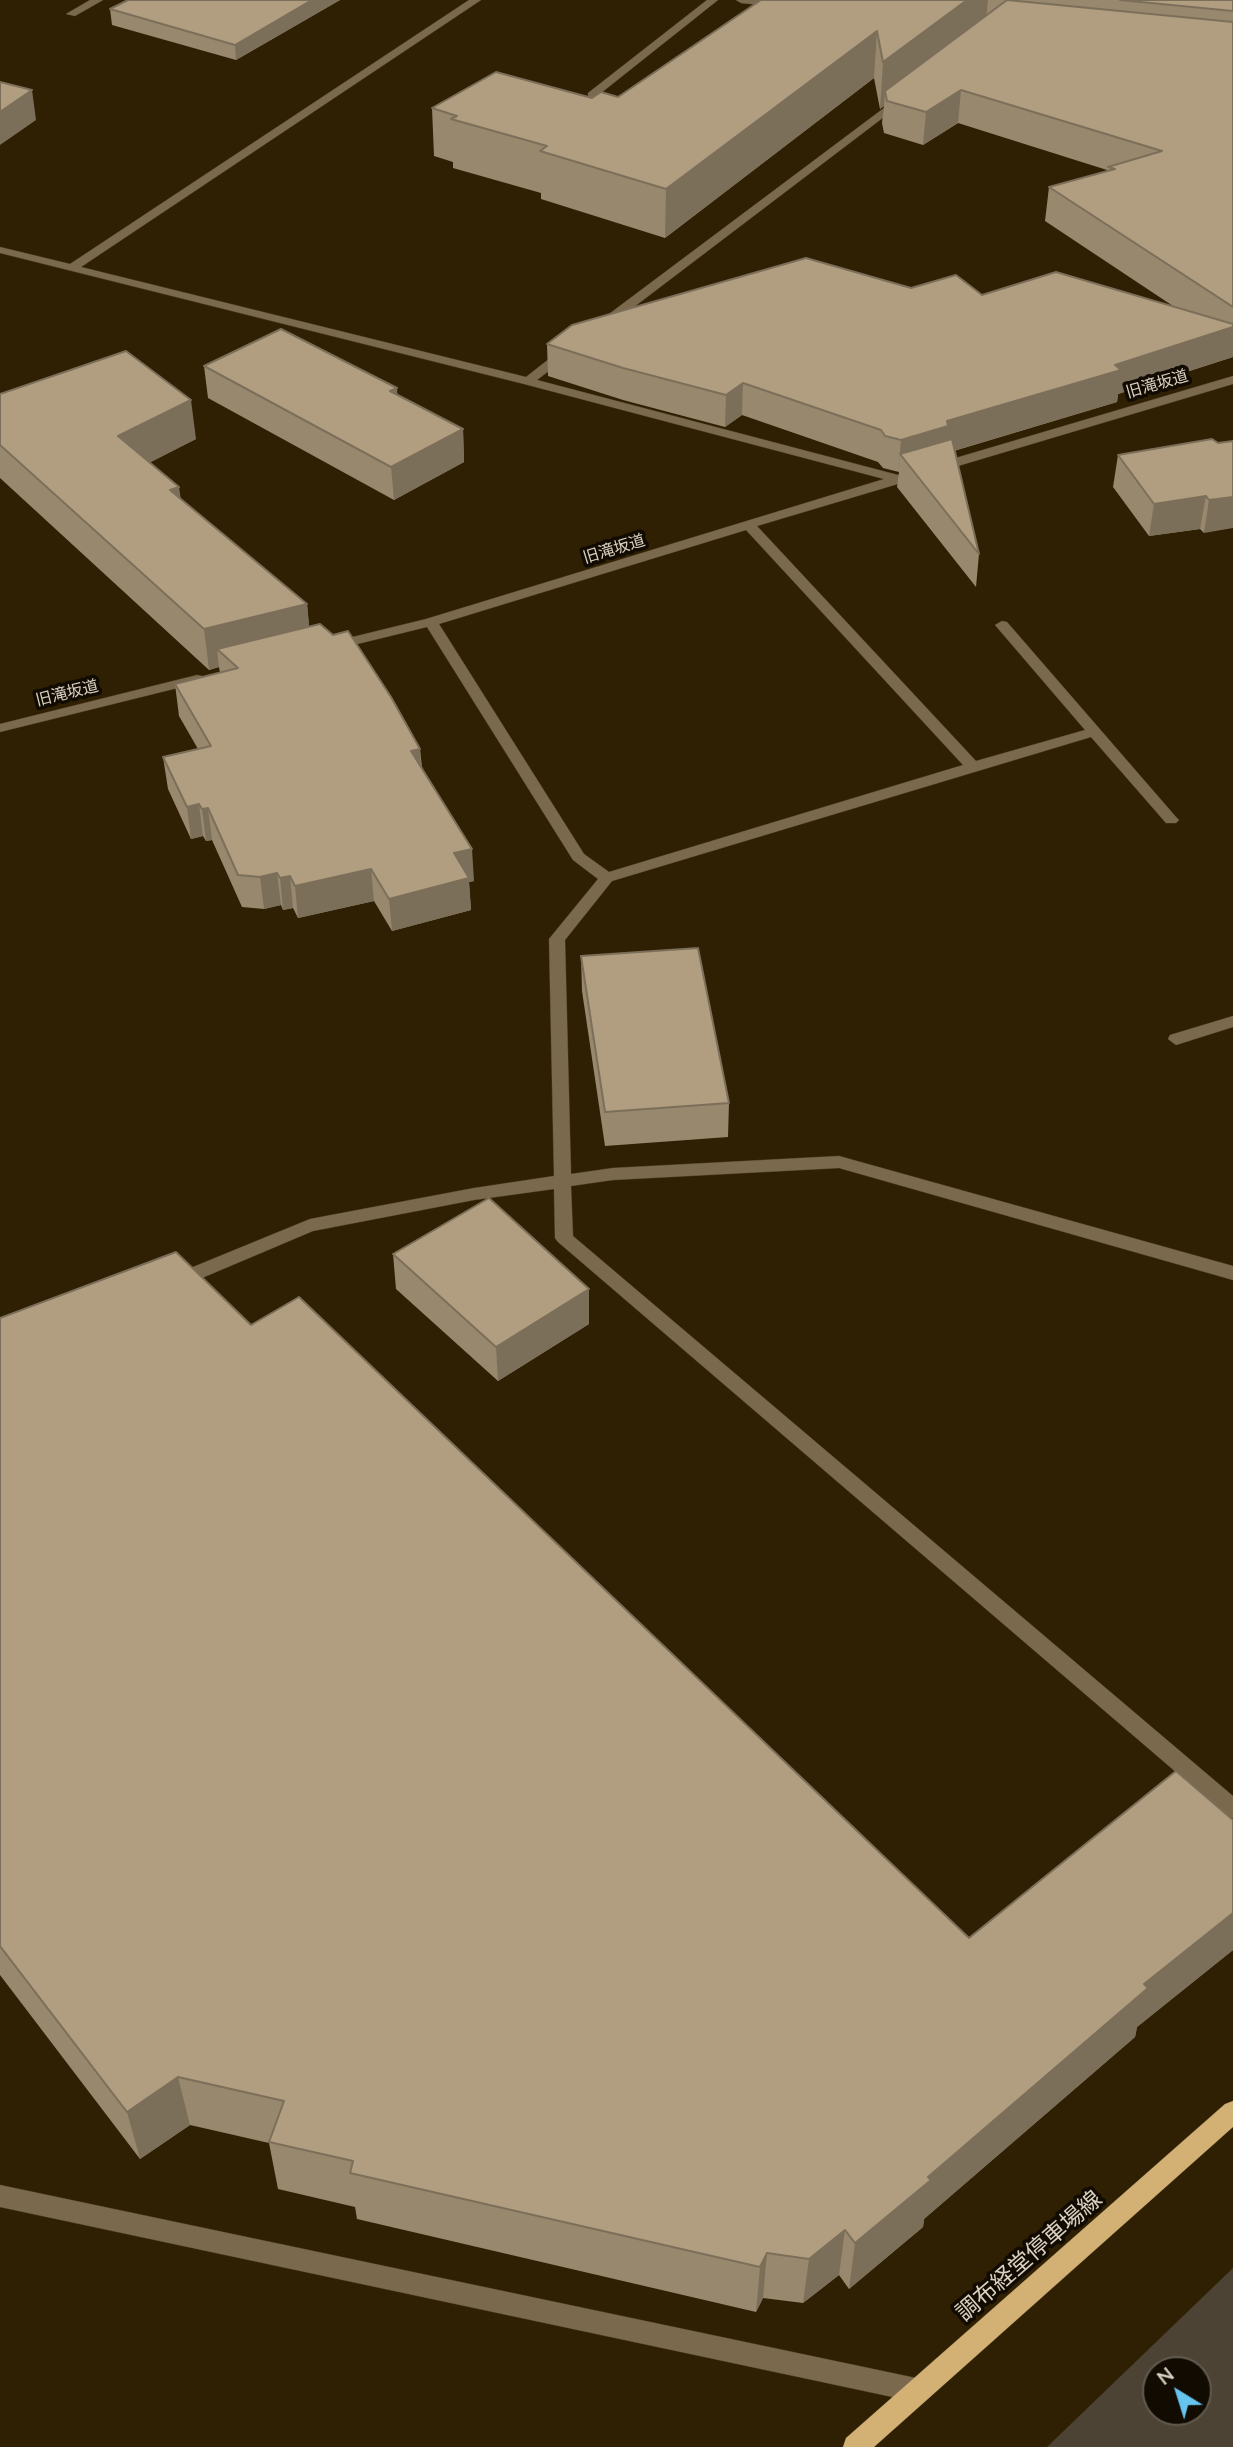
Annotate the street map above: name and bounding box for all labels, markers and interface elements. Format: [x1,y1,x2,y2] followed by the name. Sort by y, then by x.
[1124,366,1190,402] street label: 旧滝坂道
[581,530,647,568] street label: 旧滝坂道
[34,676,100,710] street label: 旧滝坂道
[951,2185,1107,2327] street label: 調布経堂停車場線
[1142,2356,1212,2426] north arrow
[1152,2362,1178,2389] text: N

